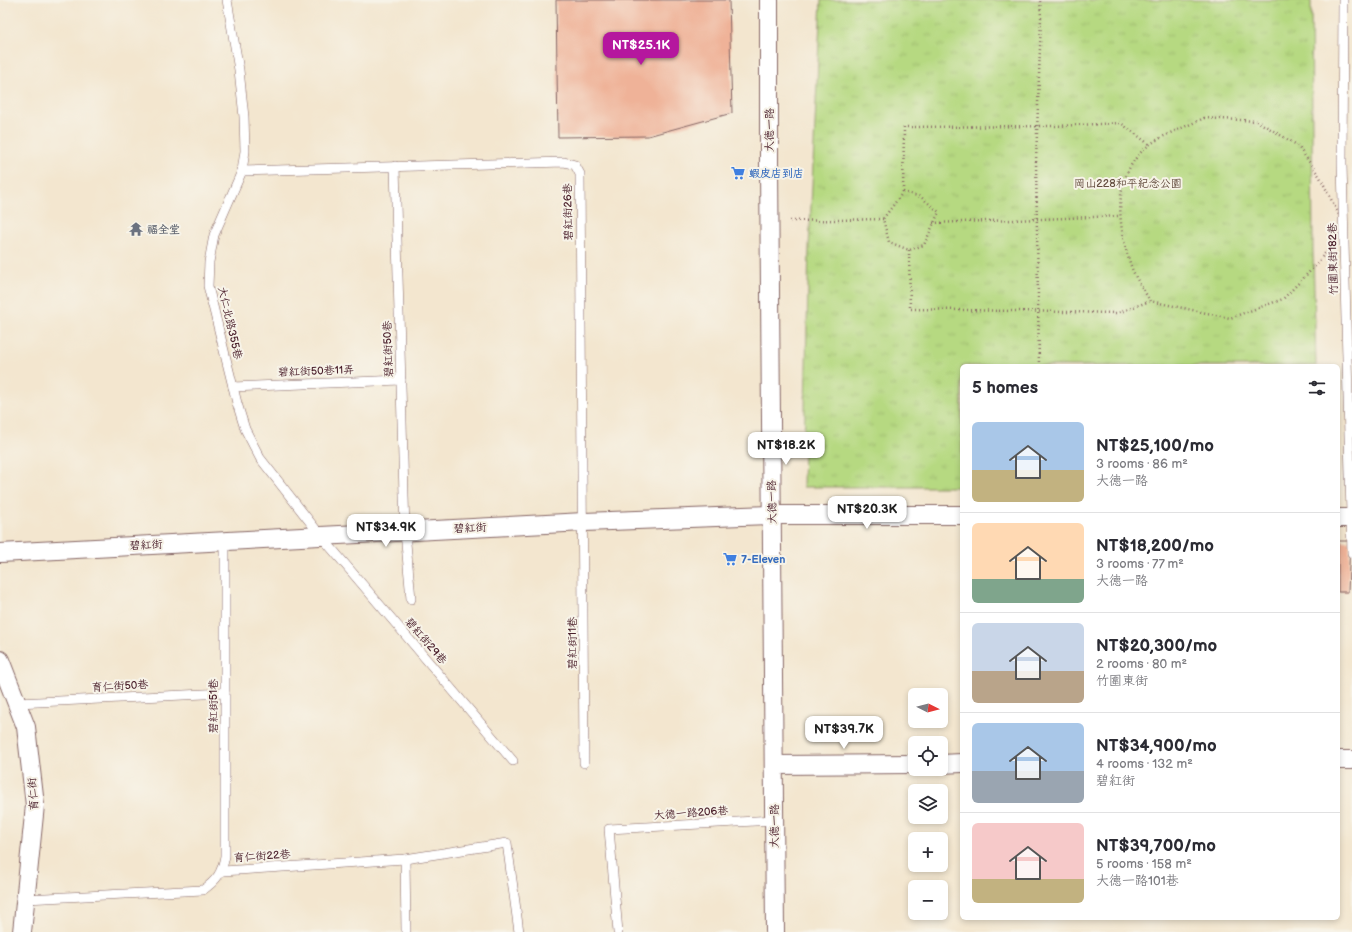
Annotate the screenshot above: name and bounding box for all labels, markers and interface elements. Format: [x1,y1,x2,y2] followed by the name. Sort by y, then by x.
[600,32,682,66] pin: NT$25.1K
[612,37,670,53] text: NT$25.1K
[763,108,776,152] street label: 大德一路
[730,165,746,181] supermarket icon: 蝦皮店到店
[749,167,804,180] place label: 蝦皮店到店
[1074,177,1182,190] park label: 岡山228和平紀念公園
[561,183,575,241] street label: 碧紅街26巷
[128,221,144,237] temple icon: 福全堂
[147,223,180,236] place label: 福全堂
[1326,223,1340,295] street label: 竹圍東街182巷
[215,285,245,361] street label: 大仁北路355巷
[381,320,395,378] street label: 碧紅街50巷
[278,363,354,379] street label: 碧紅街50巷11弄
[1306,377,1328,399] icon: filters
[972,378,1038,398] text: 5 homes
[745,432,827,466] pin: NT$18.2K
[1096,436,1214,456] text: NT$25,100/mo
[757,437,815,453] text: NT$18.2K
[1004,438,1052,486] icon: home
[1096,456,1188,472] text: 3 rooms · 86 m²
[1096,473,1148,489] text: 大德一路
[765,480,779,524] street label: 大德一路
[826,496,908,530] pin: NT$20.3K
[837,501,897,517] text: NT$20.3K
[345,514,427,548] pin: NT$34.9K
[356,519,416,535] text: NT$34.9K
[453,521,488,535] street label: 碧紅街
[1096,536,1214,556] text: NT$18,200/mo
[129,538,164,552] street label: 碧紅街
[1004,539,1052,587] icon: home
[722,551,738,567] supermarket icon: 7-Eleven
[741,553,785,566] place label: 7-Eleven
[1096,556,1184,572] text: 3 rooms · 77 m²
[1096,573,1148,589] text: 大德一路
[402,615,450,667] street label: 碧紅街29巷
[566,617,579,669] street label: 碧紅街11巷
[1096,636,1217,656] text: NT$20,300/mo
[1004,639,1052,687] icon: home
[1096,656,1187,672] text: 2 rooms · 80 m²
[1096,673,1148,689] text: 竹圍東街
[91,678,149,694] street label: 育仁街50巷
[207,679,220,733] street label: 碧紅街51巷
[908,688,948,728] north arrow
[908,688,948,920] map controls
[803,716,885,750] pin: NT$39.7K
[814,721,874,737] text: NT$39.7K
[908,736,948,776] button: locate
[1096,736,1217,756] text: NT$34,900/mo
[1004,739,1052,787] icon: home
[1096,756,1193,772] text: 4 rooms · 132 m²
[1096,773,1135,789] text: 碧紅街
[25,776,41,811] street label: 育仁街
[908,784,948,824] button: layers
[653,804,729,822] street label: 大德一路206巷
[768,804,781,848] street label: 大德一路
[908,832,948,872] button: +
[1096,836,1216,856] text: NT$39,700/mo
[1004,839,1052,887] icon: home
[233,848,291,864] street label: 育仁街22巷
[1096,856,1192,872] text: 5 rooms · 158 m²
[1096,873,1179,889] text: 大德一路101巷
[908,880,948,920] button: −

